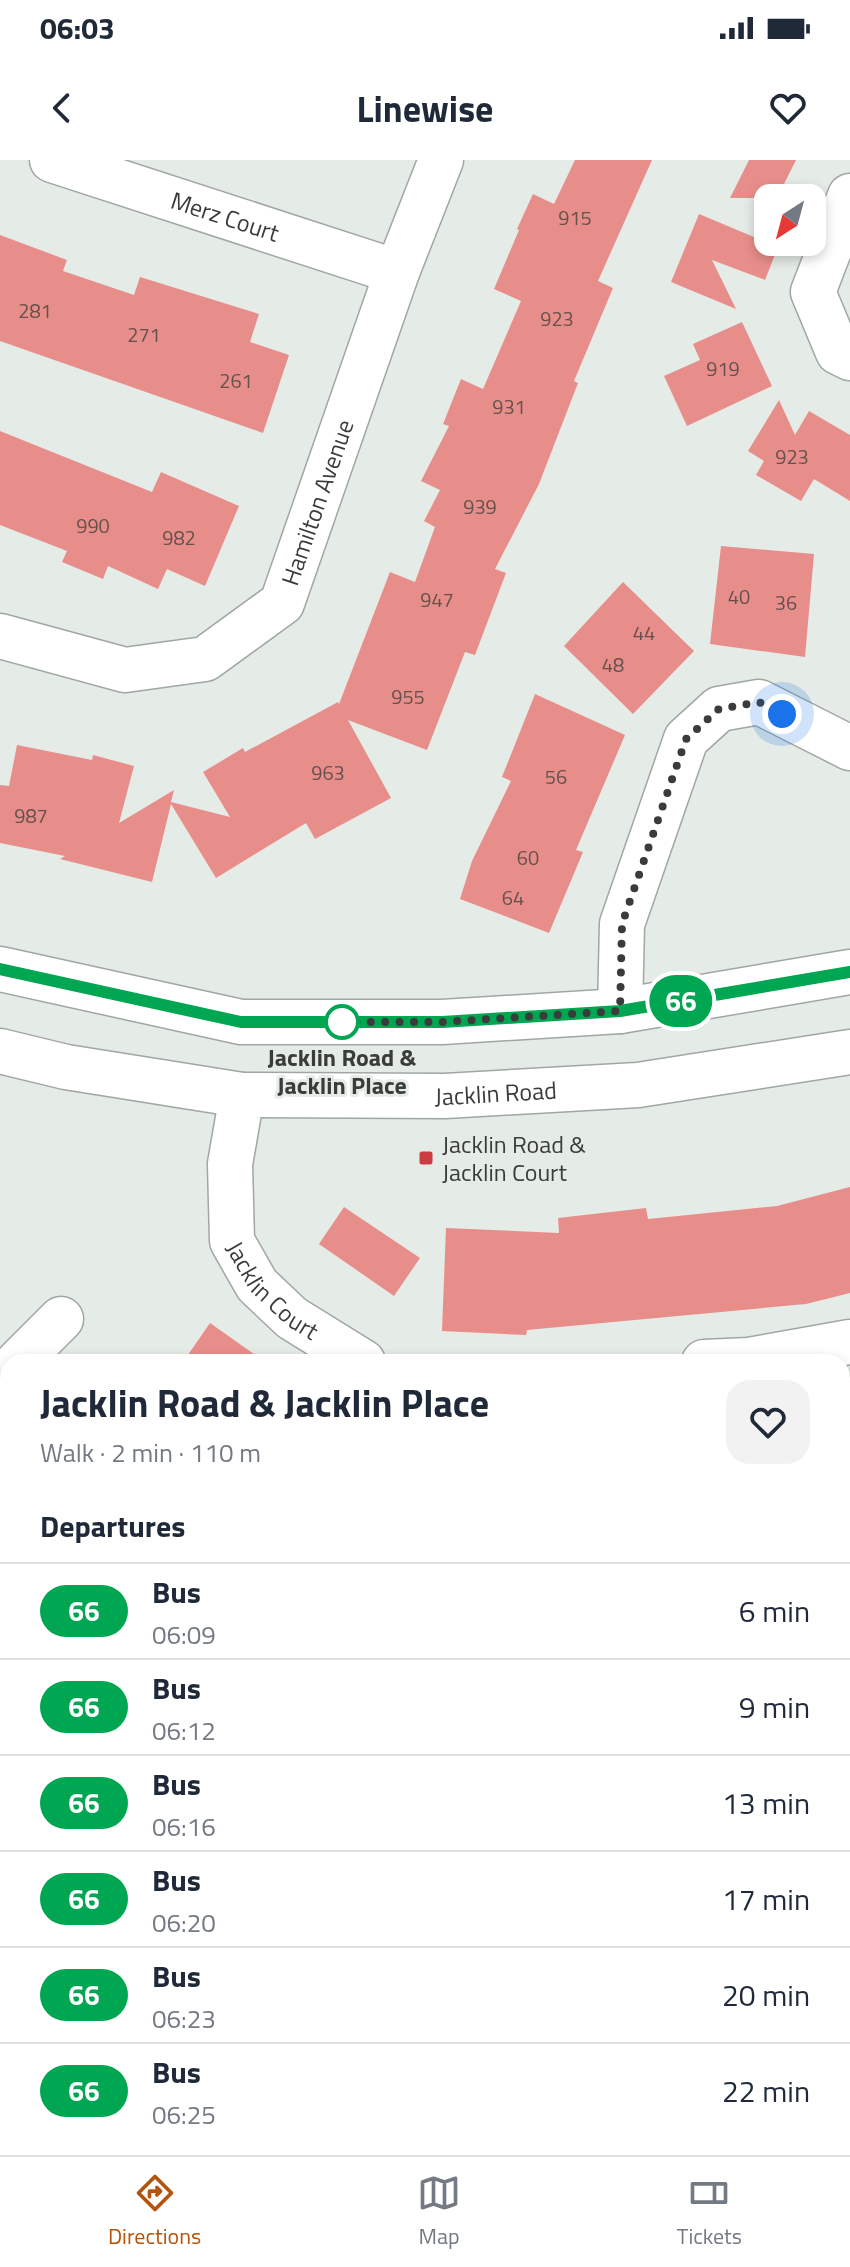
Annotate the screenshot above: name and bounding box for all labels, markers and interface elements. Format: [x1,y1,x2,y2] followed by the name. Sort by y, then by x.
[40,5,115,51] text: 06:03
[357,81,493,136] text: Linewise
[40,86,84,130] icon: back
[766,86,810,130] icon: heart
[166,182,284,251] street label: Merz Court
[754,184,826,256] north arrow
[754,184,826,256] map controls
[558,202,592,233] house number: 915
[18,295,52,326] house number: 281
[540,303,574,334] house number: 923
[127,319,161,350] house number: 271
[706,353,740,384] house number: 919
[219,365,253,396] house number: 261
[492,391,526,422] house number: 931
[271,415,362,590] street label: Hamilton Avenue
[775,441,809,472] house number: 923
[463,491,497,522] house number: 939
[76,510,110,541] house number: 990
[162,522,196,553] house number: 982
[728,581,750,612] house number: 40
[420,584,454,615] house number: 947
[775,587,797,618] house number: 36
[633,617,655,648] house number: 44
[602,649,624,680] house number: 48
[391,681,425,712] house number: 955
[762,694,802,734] your location
[311,757,345,788] house number: 963
[545,761,567,792] house number: 56
[14,800,48,831] house number: 987
[517,842,539,873] house number: 60
[502,882,524,913] house number: 64
[645,975,717,1027] line badge: 66
[665,979,697,1022] text: 66
[325,1005,359,1039] marker: Jacklin Road & Jacklin Place
[268,1039,417,1103] place label: Jacklin Road & Jacklin Place
[435,1072,558,1114] street label: Jacklin Road
[442,1126,586,1190] place label: Jacklin Road & Jacklin Court
[417,1149,435,1167] marker: Jacklin Road & Jacklin Court
[218,1234,326,1349] street label: Jacklin Court
[40,1374,489,1432] text: Jacklin Road & Jacklin Place
[726,1380,810,1464] button: heart
[40,1433,261,1472] text: Walk · 2 min · 110 m
[40,1503,185,1549] text: Departures
[152,1569,201,1615] text: Bus
[739,1588,810,1634] text: 6 min
[68,1589,100,1632] text: 66
[152,1615,216,1654] text: 06:09
[152,1665,201,1711] text: Bus
[739,1684,810,1730] text: 9 min
[68,1685,100,1728] text: 66
[152,1711,216,1750] text: 06:12
[152,1761,201,1807] text: Bus
[722,1780,810,1826] text: 13 min
[68,1781,100,1824] text: 66
[152,1807,216,1846] text: 06:16
[152,1857,201,1903] text: Bus
[722,1876,810,1922] text: 17 min
[68,1877,100,1920] text: 66
[152,1903,216,1942] text: 06:20
[152,1953,201,1999] text: Bus
[722,1972,810,2018] text: 20 min
[68,1973,100,2016] text: 66
[152,1999,216,2038] text: 06:23
[152,2049,201,2095] text: Bus
[722,2068,810,2114] text: 22 min
[68,2069,100,2112] text: 66
[152,2095,216,2134] text: 06:25
[108,2171,201,2253] tab: Directions
[417,2171,461,2253] tab: Map
[677,2171,742,2253] tab: Tickets

